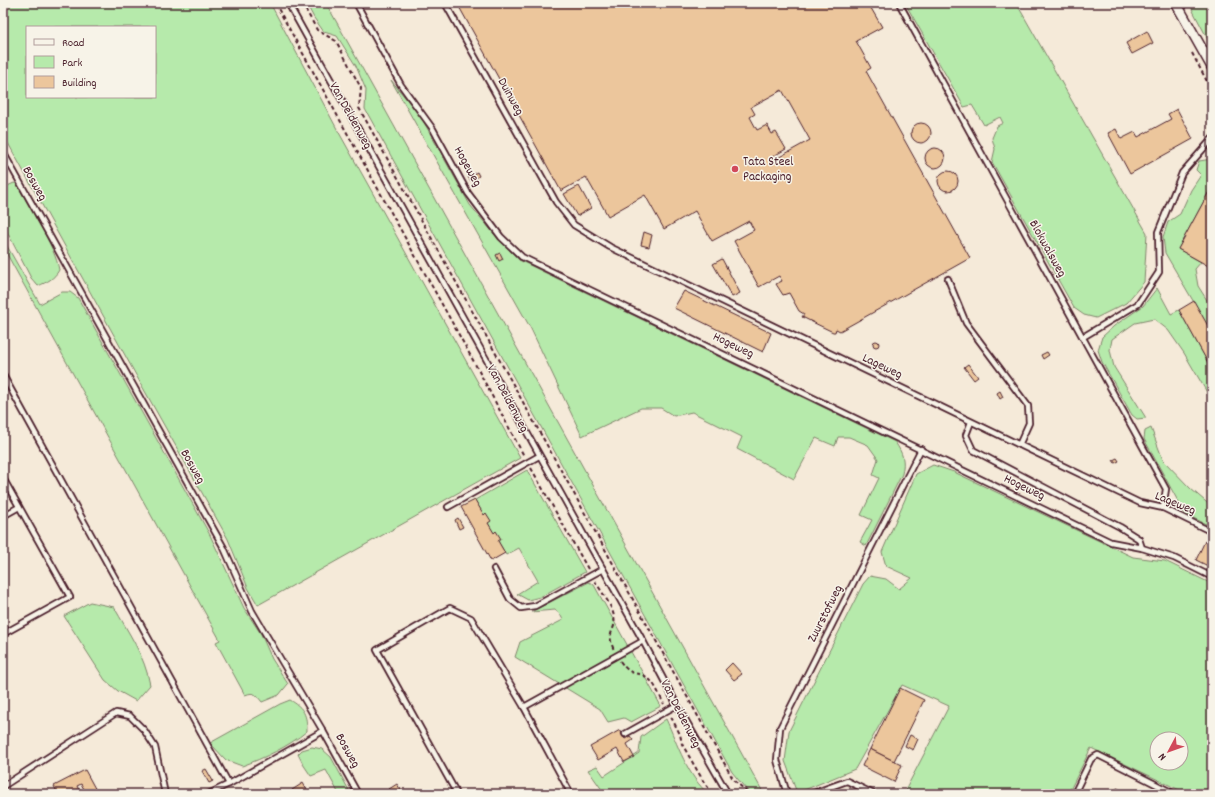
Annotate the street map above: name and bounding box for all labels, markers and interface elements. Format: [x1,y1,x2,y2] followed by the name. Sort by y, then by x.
[26,26,156,98] legend
[62,35,84,52] text: Road
[62,55,83,72] text: Park
[62,75,97,92] text: Building
[492,75,528,120] street label: Duinweg
[324,79,377,153] street label: Van Deldenweg
[448,143,486,191] street label: Hogeweg
[743,153,793,187] place label: Tata Steel Packaging
[17,163,51,205] street label: Bosweg
[730,164,740,174] marker: Tata Steel Packaging
[1023,217,1071,282] street label: Blokwalsweg
[709,328,757,364] street label: Hogeweg
[859,349,906,385] street label: Lageweg
[481,362,533,437] street label: Van Deldenweg
[175,446,209,488] street label: Bosweg
[1000,470,1048,506] street label: Hogeweg
[1152,487,1199,521] street label: Lageweg
[803,582,849,646] street label: Zuurstofweg
[655,677,706,752] street label: Van Deldenweg
[330,730,364,772] street label: Bosweg
[1149,731,1189,771] north arrow
[1155,749,1171,764] text: N

